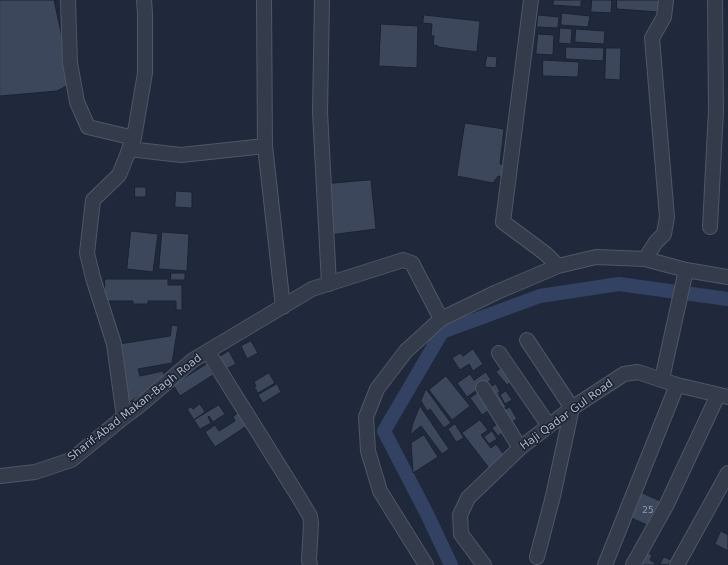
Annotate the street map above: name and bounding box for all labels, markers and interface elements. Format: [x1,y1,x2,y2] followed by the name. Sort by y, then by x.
[66,352,204,464] street label: Sharif-Abad Makan-Bagh Road
[518,377,616,453] street label: Haji Qadar Gul Road
[642,506,654,516] house number: 25

